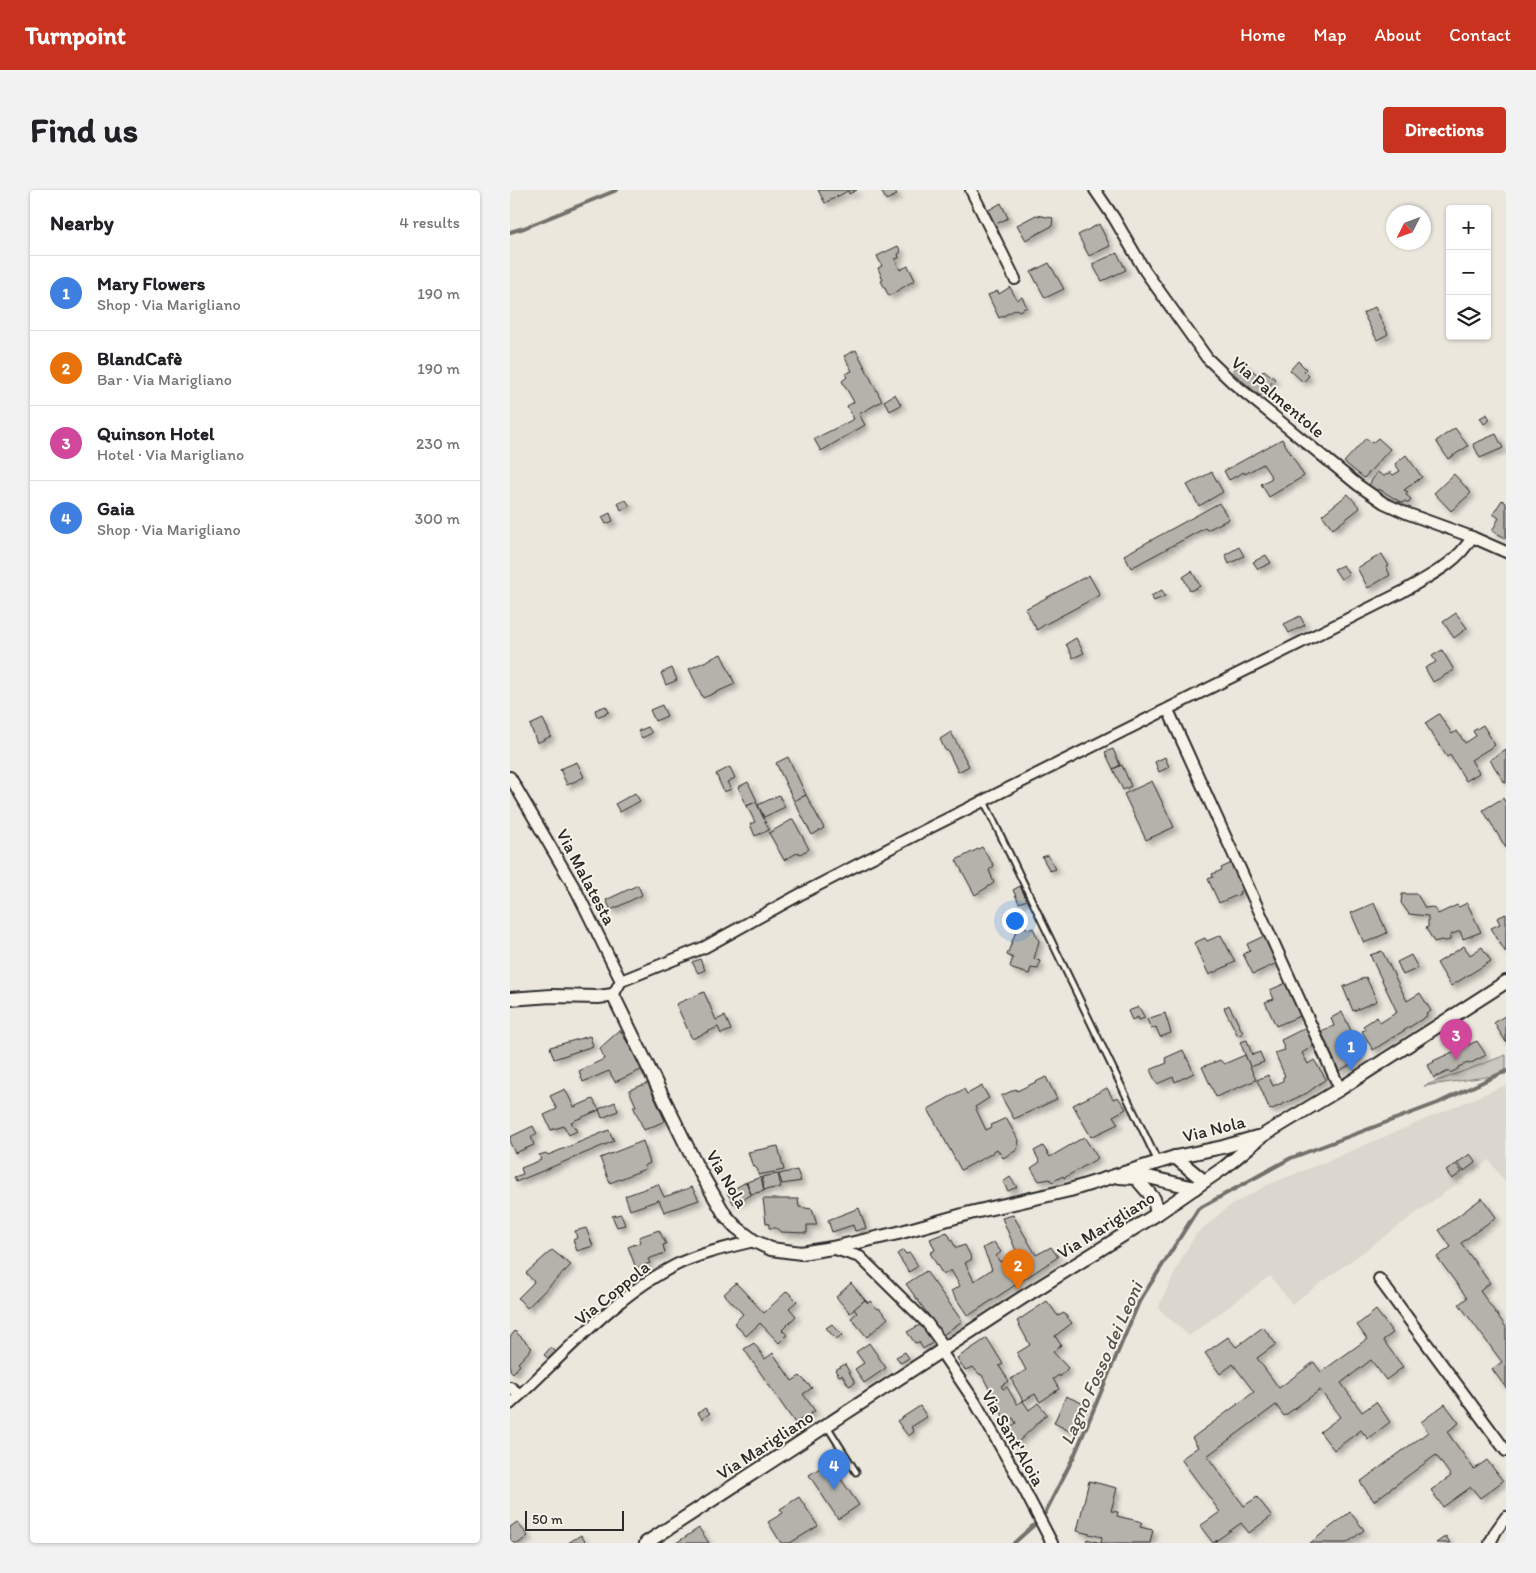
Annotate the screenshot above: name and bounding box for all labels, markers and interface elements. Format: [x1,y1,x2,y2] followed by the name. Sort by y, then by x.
[25,21,126,50] text: Turnpoint
[1240,24,1286,46] text: Home
[1314,24,1347,46] text: Map
[1375,24,1421,46] text: About
[1449,24,1511,46] text: Contact
[1383,107,1506,153] button: Directions
[30,109,138,151] text: Find us
[1386,205,1431,250] north arrow
[1446,205,1491,340] map controls
[1446,205,1491,250] button: +
[50,210,114,235] text: Nearby
[399,213,460,232] text: 4 results
[1446,250,1491,295] button: −
[97,272,205,295] text: Mary Flowers
[62,284,70,303] text: 1
[417,284,460,303] text: 190 m
[97,295,241,314] text: Shop · Via Marigliano
[1446,295,1491,340] button: layers
[97,347,182,370] text: BlandCafè
[1227,351,1329,443] street label: Via Palmentole
[62,359,70,378] text: 2
[417,359,460,378] text: 190 m
[97,370,232,389] text: Bar · Via Marigliano
[97,422,214,445] text: Quinson Hotel
[62,434,70,453] text: 3
[416,434,460,453] text: 230 m
[97,445,244,464] text: Hotel · Via Marigliano
[97,497,135,520] text: Gaia
[61,509,71,528] text: 4
[415,509,460,528] text: 300 m
[97,520,241,539] text: Shop · Via Marigliano
[551,825,621,930] street label: Via Malatesta
[1002,908,1028,934] your location
[1440,1019,1472,1060] pin: 3
[1335,1030,1367,1071] pin: 1
[1180,1110,1248,1147] street label: Via Nola
[701,1146,753,1213] street label: Via Nola
[1053,1186,1159,1264] street label: Via Marigliano
[1002,1249,1034,1290] pin: 2
[570,1256,654,1330] street label: Via Coppola
[1055,1276,1149,1448] water label: Lagno Fosso dei Leoni
[977,1386,1050,1491] street label: Via Sant'Aloia
[712,1405,818,1485] street label: Via Marigliano
[818,1449,850,1490] pin: 4
[525,1508,624,1531] scale bar
[532,1511,563,1528] text: 50 m

